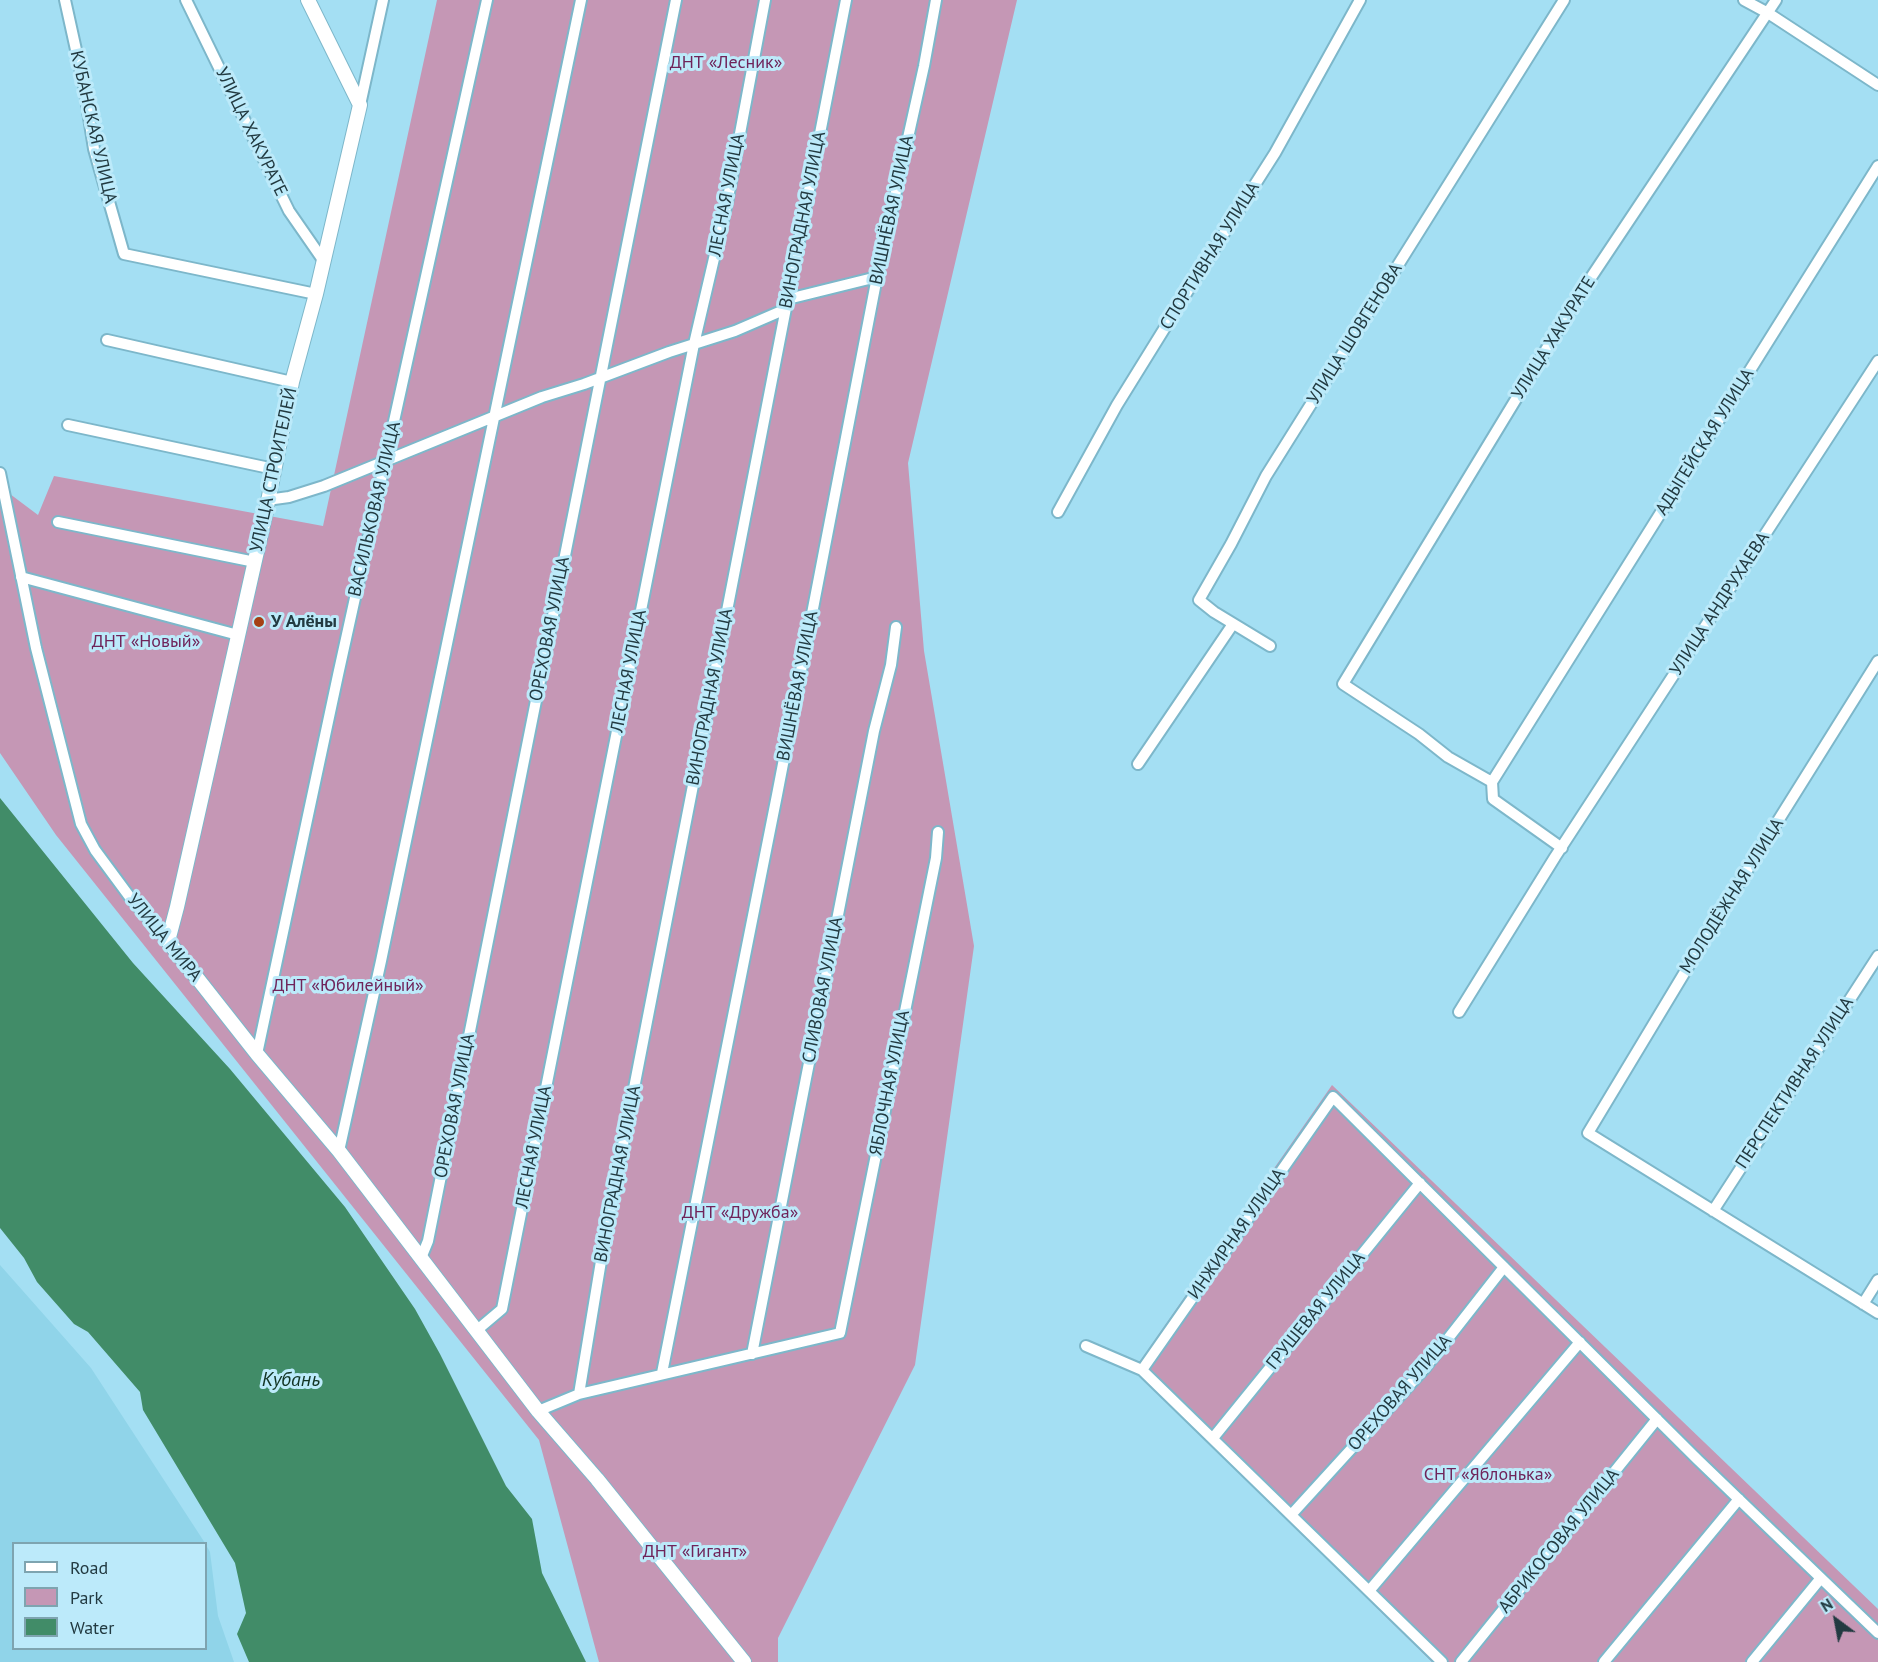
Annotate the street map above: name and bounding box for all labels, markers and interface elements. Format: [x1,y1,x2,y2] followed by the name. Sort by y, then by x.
[65,49,121,205] street label: КУБАНСКАЯ УЛИЦА
[670,52,782,74] park label: ДНТ «Лесник»
[210,64,292,200] street label: УЛИЦА ХАКУРАТЕ
[775,130,831,310] street label: ВИНОГРАДНАЯ УЛИЦА
[705,132,749,258] street label: ЛЕСНАЯ УЛИЦА
[866,133,918,287] street label: ВИШНЁВАЯ УЛИЦА
[1156,178,1264,334] street label: СПОРТИВНАЯ УЛИЦА
[1303,259,1407,409] street label: УЛИЦА ШОВГЕНОВА
[1508,273,1600,403] street label: УЛИЦА ХАКУРАТЕ
[1651,365,1759,519] street label: АДЫГЕЙСКАЯ УЛИЦА
[246,386,302,554] street label: УЛИЦА СТРОИТЕЛЕЙ
[344,419,406,599] street label: ВАСИЛЬКОВАЯ УЛИЦА
[1666,528,1774,680] street label: УЛИЦА АНДРУХАЕВА
[525,555,575,703] street label: ОРЕХОВАЯ УЛИЦА
[682,607,738,787] street label: ВИНОГРАДНАЯ УЛИЦА
[607,608,651,734] street label: ЛЕСНАЯ УЛИЦА
[773,609,823,763] street label: ВИШНЁВАЯ УЛИЦА
[271,611,337,633] place label: У Алёны
[252,615,266,629] marker: У Алёны
[92,631,200,653] park label: ДНТ «Новый»
[1675,814,1789,978] street label: МОЛОДЁЖНАЯ УЛИЦА
[122,890,206,986] street label: УЛИЦА МИРА
[798,915,848,1065] street label: СЛИВОВАЯ УЛИЦА
[272,975,424,997] park label: ДНТ «Юбилейный»
[1731,993,1859,1173] street label: ПЕРСПЕКТИВНАЯ УЛИЦА
[865,1008,915,1158] street label: ЯБЛОЧНАЯ УЛИЦА
[430,1032,480,1180] street label: ОРЕХОВАЯ УЛИЦА
[512,1084,556,1210] street label: ЛЕСНАЯ УЛИЦА
[590,1084,646,1264] street label: ВИНОГРАДНАЯ УЛИЦА
[1184,1164,1290,1304] street label: ИНЖИРНАЯ УЛИЦА
[682,1202,798,1224] park label: ДНТ «Дружба»
[1262,1248,1370,1374] street label: ГРУШЕВАЯ УЛИЦА
[1344,1330,1456,1456] street label: ОРЕХОВАЯ УЛИЦА
[262,1368,320,1392] water label: Кубань
[1424,1464,1552,1486] park label: СНТ «Яблонька»
[1494,1464,1624,1618] street label: АБРИКОСОВАЯ УЛИЦА
[643,1541,747,1563] park label: ДНТ «Гигант»
[12,1542,207,1650] legend
[70,1556,108,1579] text: Road
[70,1586,103,1609] text: Park
[1806,1590,1866,1650] north arrow
[1817,1593,1836,1616] text: N
[70,1616,114,1639] text: Water

